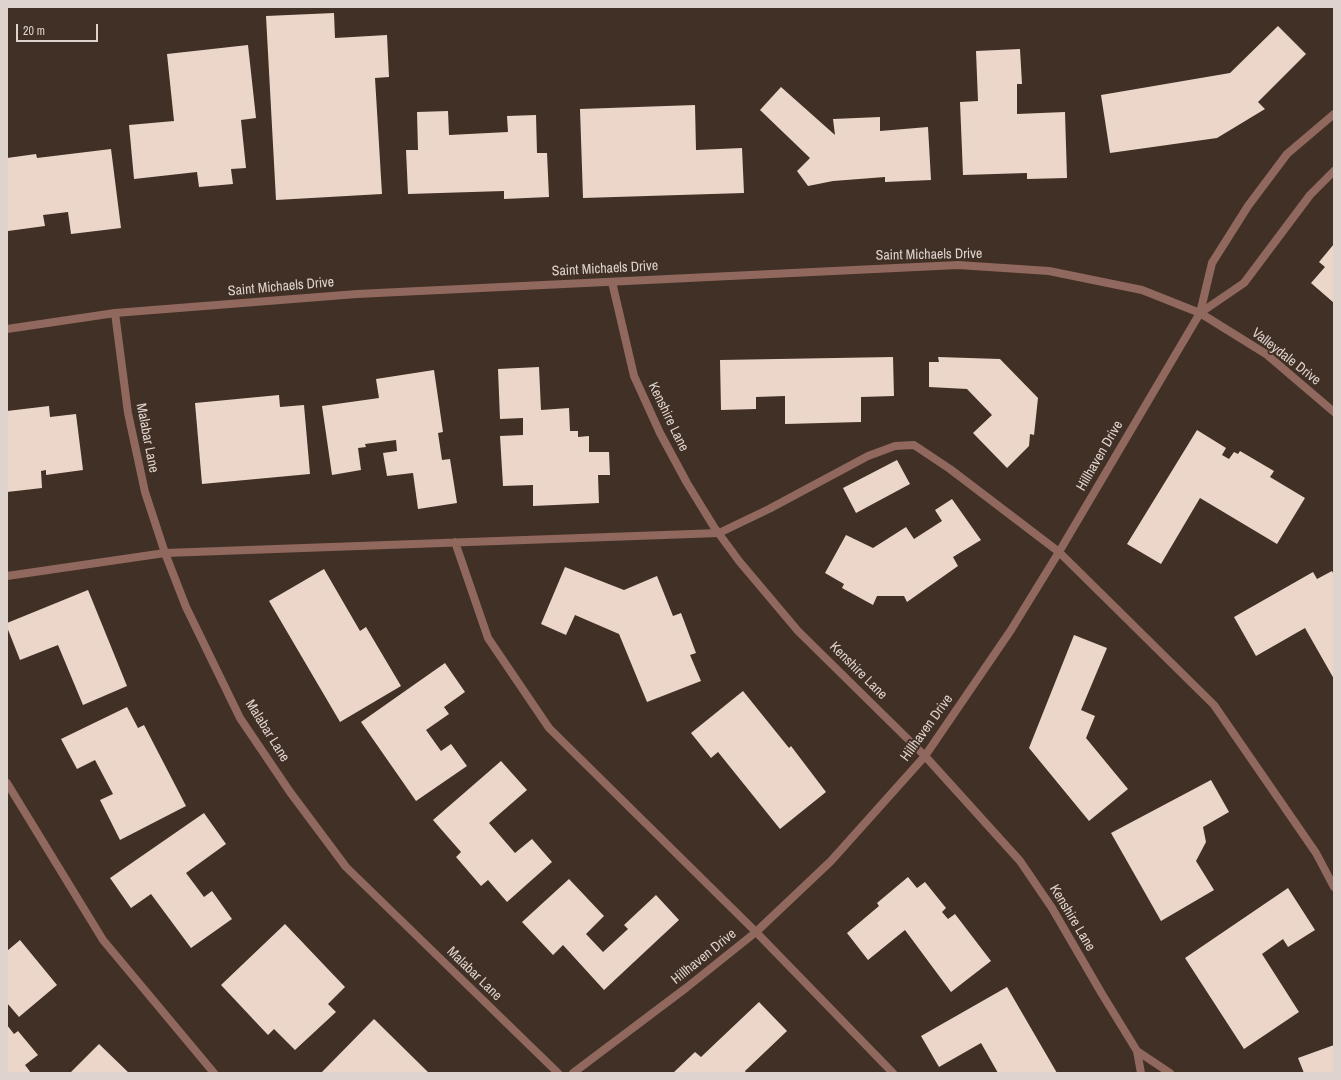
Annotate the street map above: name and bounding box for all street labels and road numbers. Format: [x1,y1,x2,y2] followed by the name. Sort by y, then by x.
[876,246,982,264] street label: Saint Michaels Drive
[551,258,659,280] street label: Saint Michaels Drive
[227,274,335,300] street label: Saint Michaels Drive
[1248,325,1324,389] street label: Valleydale Drive
[644,380,692,454] street label: Kenshire Lane
[132,402,162,474] street label: Malabar Lane
[1073,418,1127,494] street label: Hillhaven Drive
[826,639,890,703] street label: Kenshire Lane
[897,691,957,765] street label: Hillhaven Drive
[241,697,293,765] street label: Malabar Lane
[1046,882,1098,954] street label: Kenshire Lane
[668,926,740,988] street label: Hillhaven Drive
[443,944,505,1004] street label: Malabar Lane

